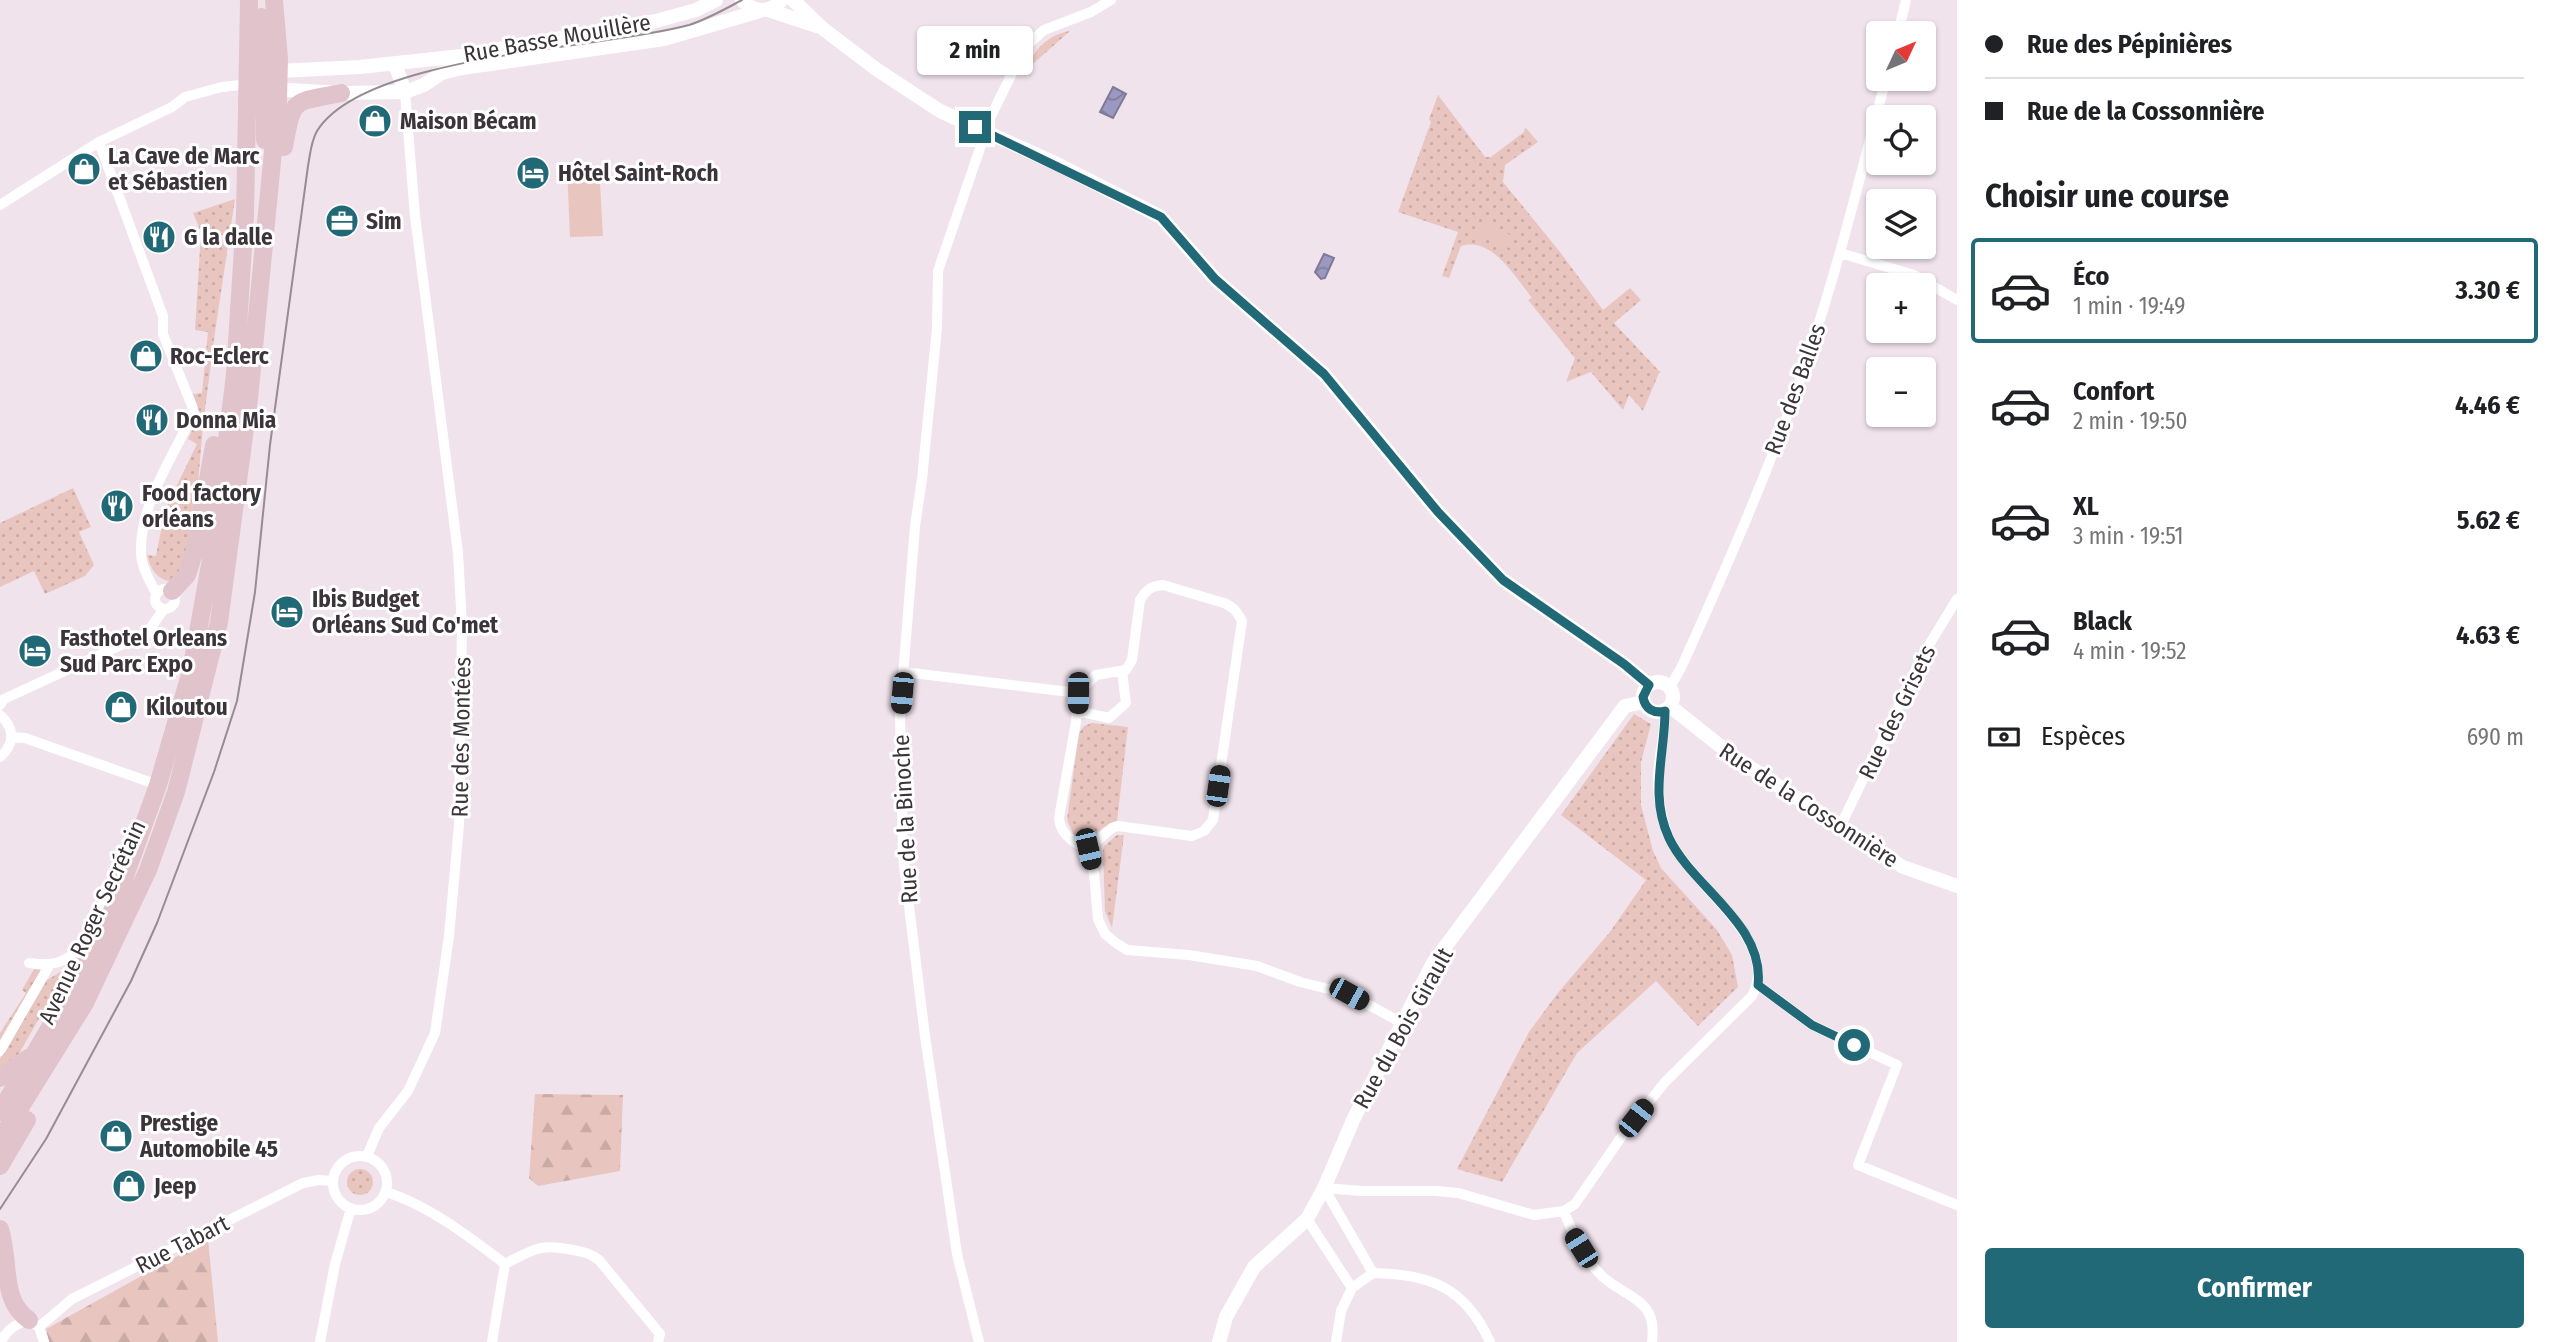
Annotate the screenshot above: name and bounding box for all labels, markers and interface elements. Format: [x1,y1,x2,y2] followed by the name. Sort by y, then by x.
[461,8,653,68] street label: Rue Basse Mouillère
[1866,21,1936,91] north arrow
[1866,21,1936,427] map controls
[917,25,1033,74] callout: 2 min
[2027,29,2232,60] text: Rue des Pépinières
[950,36,1001,64] text: 2 min
[2027,96,2264,127] text: Rue de la Cossonnière
[356,102,394,140] shop icon: Maison Bécam
[1866,105,1936,175] button: locate
[400,107,536,135] place label: Maison Bécam
[959,111,991,143] route end
[108,142,260,196] place label: La Cave de Marc et Sébastien
[65,150,103,188] shop icon: La Cave de Marc et Sébastien
[514,154,552,192] hotel icon: Hôtel Saint-Roch
[558,159,719,187] place label: Hôtel Saint-Roch
[1985,177,2229,215] text: Choisir une course
[1866,189,1936,259] button: layers
[323,202,361,240] office icon: Sim
[366,207,401,235] place label: Sim
[140,218,178,256] restaurant icon: G la dalle
[184,223,273,251] place label: G la dalle
[1989,259,2052,322] icon: car
[2073,261,2110,292] text: Éco
[1866,273,1936,343] button: +
[2455,275,2520,306] text: 3.30 €
[2073,292,2185,320] text: 1 min · 19:49
[1758,320,1832,458] street label: Rue des Balles
[127,337,165,375] shop icon: Roc-Eclerc
[170,342,269,370] place label: Roc-Eclerc
[1866,357,1936,427] button: −
[1989,374,2052,437] icon: car
[2073,376,2154,407] text: Confort
[2455,390,2520,421] text: 4.46 €
[133,401,171,439] restaurant icon: Donna Mia
[176,406,276,434] place label: Donna Mia
[2073,407,2188,435] text: 2 min · 19:50
[142,479,262,533] place label: Food factory orléans
[98,487,136,525] restaurant icon: Food factory orléans
[1989,489,2052,552] icon: car
[2073,491,2099,522] text: XL
[2457,505,2520,536] text: 5.62 €
[2073,522,2184,550] text: 3 min · 19:51
[312,585,499,639] place label: Ibis Budget Orléans Sud Co'met
[268,593,306,631] hotel icon: Ibis Budget Orléans Sud Co'met
[1989,604,2052,667] icon: car
[2073,606,2132,637] text: Black
[2456,620,2520,651] text: 4.63 €
[60,624,227,678] place label: Fasthotel Orleans Sud Parc Expo
[16,632,54,670] hotel icon: Fasthotel Orleans Sud Parc Expo
[2073,637,2186,665] text: 4 min · 19:52
[1852,640,1942,784] street label: Rue des Grisets
[446,656,476,818] street label: Rue des Montées
[890,671,915,715] car
[1068,672,1089,714] car
[102,688,140,726] shop icon: Kiloutou
[146,693,228,721] place label: Kiloutou
[1985,718,2023,756] icon: cash
[2041,721,2125,752] text: Espèces
[2467,723,2524,751] text: 690 m
[887,734,923,904] street label: Rue de la Binoche
[1714,737,1904,873] street label: Rue de la Cossonnière
[1205,764,1232,808] car
[32,816,152,1028] street label: Avenue Roger Secrétain
[1074,826,1103,872] car
[1347,942,1459,1113] street label: Rue du Bois Girault
[1326,975,1373,1013] car
[1838,1029,1870,1061] route start
[1615,1095,1658,1141] car
[139,1109,278,1163] place label: Prestige Automobile 45
[97,1117,135,1155] shop icon: Prestige Automobile 45
[110,1167,148,1205] shop icon: Jeep
[153,1172,196,1200] place label: Jeep
[131,1208,234,1279] street label: Rue Tabart
[1561,1225,1602,1271] car
[1985,1248,2524,1328] button: Confirmer

